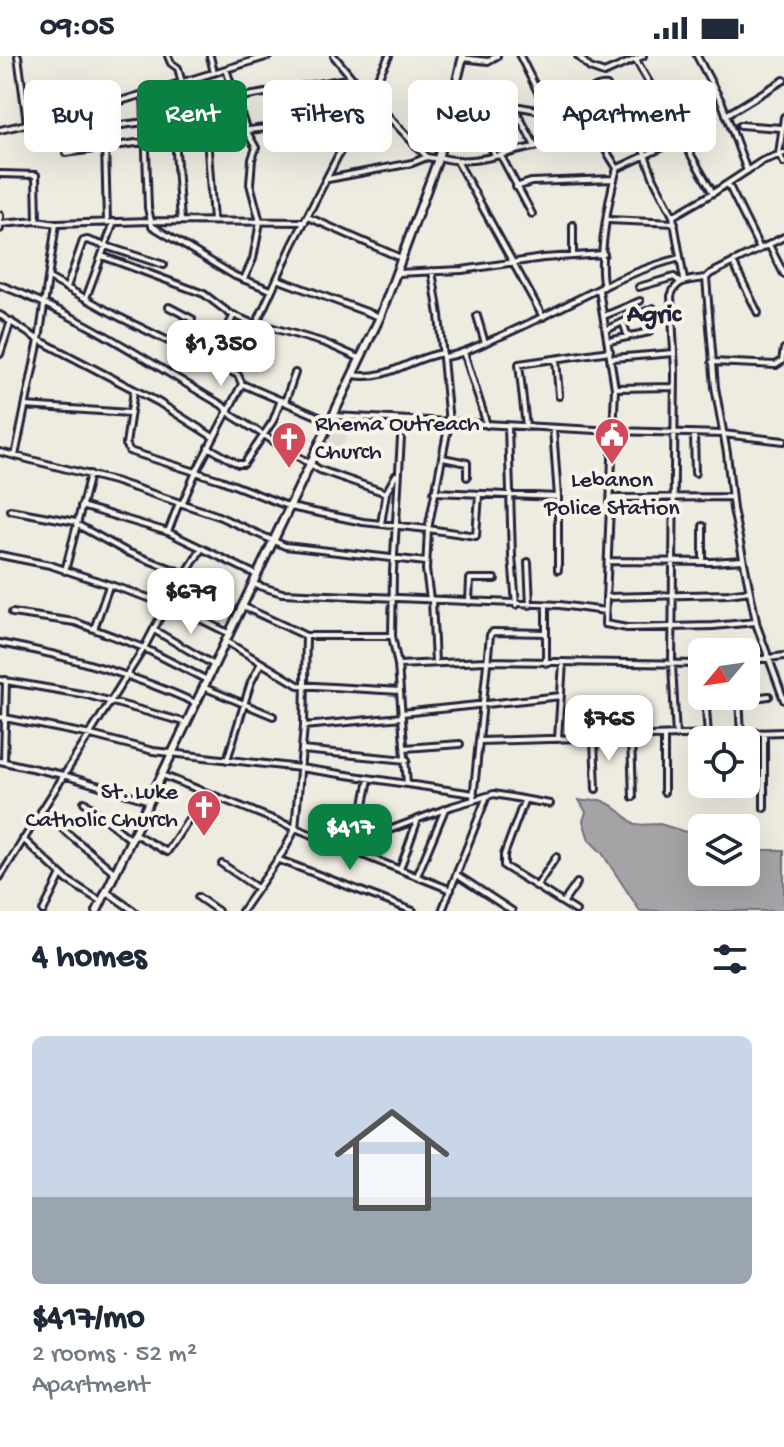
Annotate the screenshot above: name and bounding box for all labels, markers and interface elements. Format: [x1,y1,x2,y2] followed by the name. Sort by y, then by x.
[40,11,114,46] text: 09:05
[24,80,121,152] chip: Buy
[137,80,247,152] chip: Rent
[263,80,392,152] chip: Filters
[408,80,518,152] chip: New
[534,80,716,152] chip: Apartment
[626,301,683,332] district label: Agric
[156,320,286,388] pin: $1,350
[185,330,257,361] text: $1,350
[315,411,480,468] place label: Rhema Outreach Church
[593,416,631,466] public building icon: Lebanon Police Station
[270,420,308,470] church icon: Rhema Outreach Church
[543,467,680,524] place label: Lebanon Police Station
[144,568,238,636] pin: $679
[165,578,217,609] text: $679
[688,638,760,710] north arrow
[688,638,760,886] map controls
[562,695,656,763] pin: $765
[583,705,635,736] text: $765
[688,726,760,798] button: locate
[25,779,179,836] place label: St. Luke Catholic Church
[185,788,223,838] church icon: St. Luke Catholic Church
[303,804,397,872] pin: $417
[326,814,374,845] text: $417
[688,814,760,886] button: layers
[708,937,752,981] icon: filters
[32,939,146,979] text: 4 homes
[320,1088,464,1232] icon: home
[32,1300,145,1340] text: $417/mo
[32,1340,197,1371] text: 2 rooms · 52 m²
[32,1371,149,1402] text: Apartment

